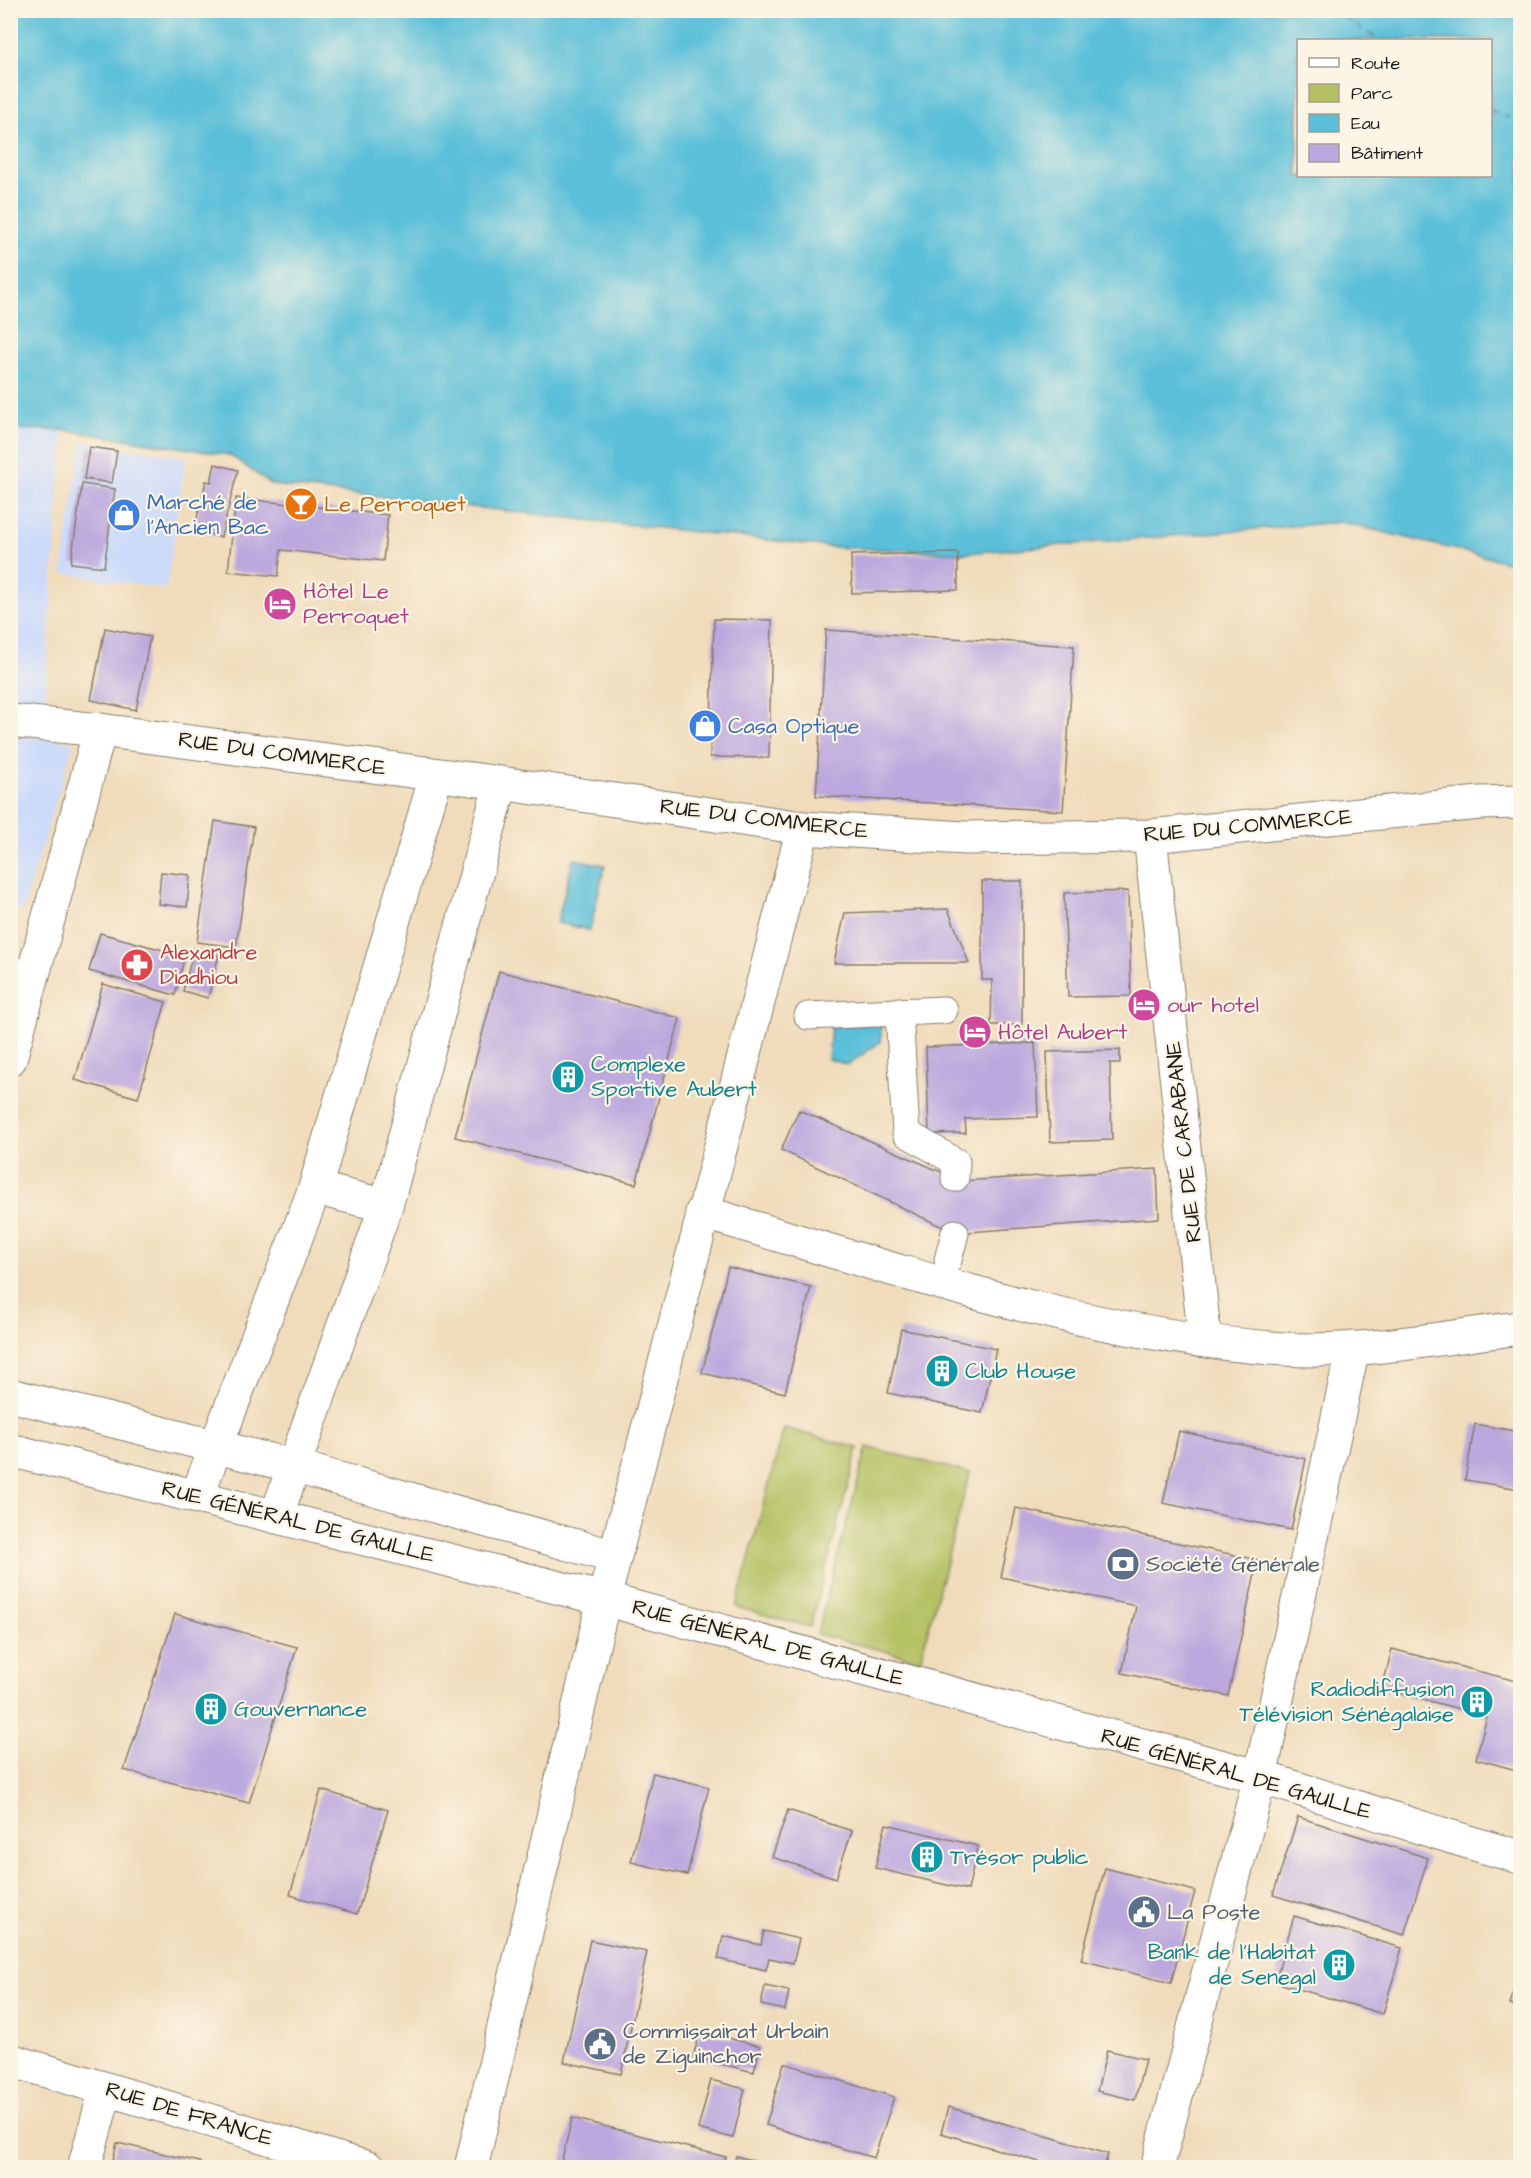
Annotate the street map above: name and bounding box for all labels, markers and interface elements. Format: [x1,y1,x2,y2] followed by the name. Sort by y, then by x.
[1297,39,1492,177] legend
[1351,51,1400,76] text: Route
[1351,81,1393,106] text: Parc
[1351,111,1380,136] text: Eau
[1351,141,1424,166] text: Bâtiment
[283,486,319,522] bar icon: Le Perroquet
[147,487,269,543] place label: Marché de l'Ancien Bac
[324,489,466,520] place label: Le Perroquet
[106,497,142,533] shop icon: Marché de l'Ancien Bac
[303,576,409,632] place label: Hôtel Le Perroquet
[262,586,298,622] hotel icon: Hôtel Le Perroquet
[687,708,723,744] shop icon: Casa Optique
[728,711,859,742] place label: Casa Optique
[176,724,388,784] street label: RUE DU COMMERCE
[658,791,870,847] street label: RUE DU COMMERCE
[1142,801,1354,851] street label: RUE DU COMMERCE
[160,937,257,993] place label: Alexandre Diadhiou
[119,947,155,983] pharmacy icon: Alexandre Diadhiou
[1126,987,1162,1023] hotel icon: our hotel
[1167,990,1259,1021] place label: our hotel
[957,1014,993,1050] hotel icon: Hôtel Aubert
[998,1017,1127,1048] place label: Hôtel Aubert
[1158,1040,1210,1244] street label: RUE DE CARABANE
[591,1049,757,1105] place label: Complexe Sportive Aubert
[550,1059,586,1095] building icon: Complexe Sportive Aubert
[924,1353,960,1389] building icon: Club House
[965,1356,1076,1387] place label: Club House
[158,1473,438,1571] street label: RUE GÉNÉRAL DE GAULLE
[1105,1546,1141,1582] bank icon: Société Générale
[1146,1549,1320,1580] place label: Société Générale
[629,1592,907,1694] street label: RUE GÉNÉRAL DE GAULLE
[1239,1674,1454,1731] place label: Radiodiffusion Télévision Sénégalaise
[1459,1684,1495,1720] building icon: Radiodiffusion Télévision Sénégalaise
[193,1691,229,1727] building icon: Gouvernance
[234,1694,367,1725] place label: Gouvernance
[1097,1721,1375,1827] street label: RUE GÉNÉRAL DE GAULLE
[909,1839,945,1875] building icon: Trésor public
[950,1842,1089,1873] place label: Trésor public
[1126,1894,1162,1930] public building icon: La Poste
[1167,1897,1261,1928] place label: La Poste
[1148,1937,1316,1994] place label: Bank de l'Habitat de Senegal
[1321,1947,1357,1983] building icon: Bank de l'Habitat de Senegal
[623,2016,829,2073] place label: Commissairat Urbain de Ziguinchor
[582,2026,618,2062] public building icon: Commissairat Urbain de Ziguinchor
[102,2074,276,2154] street label: RUE DE FRANCE

